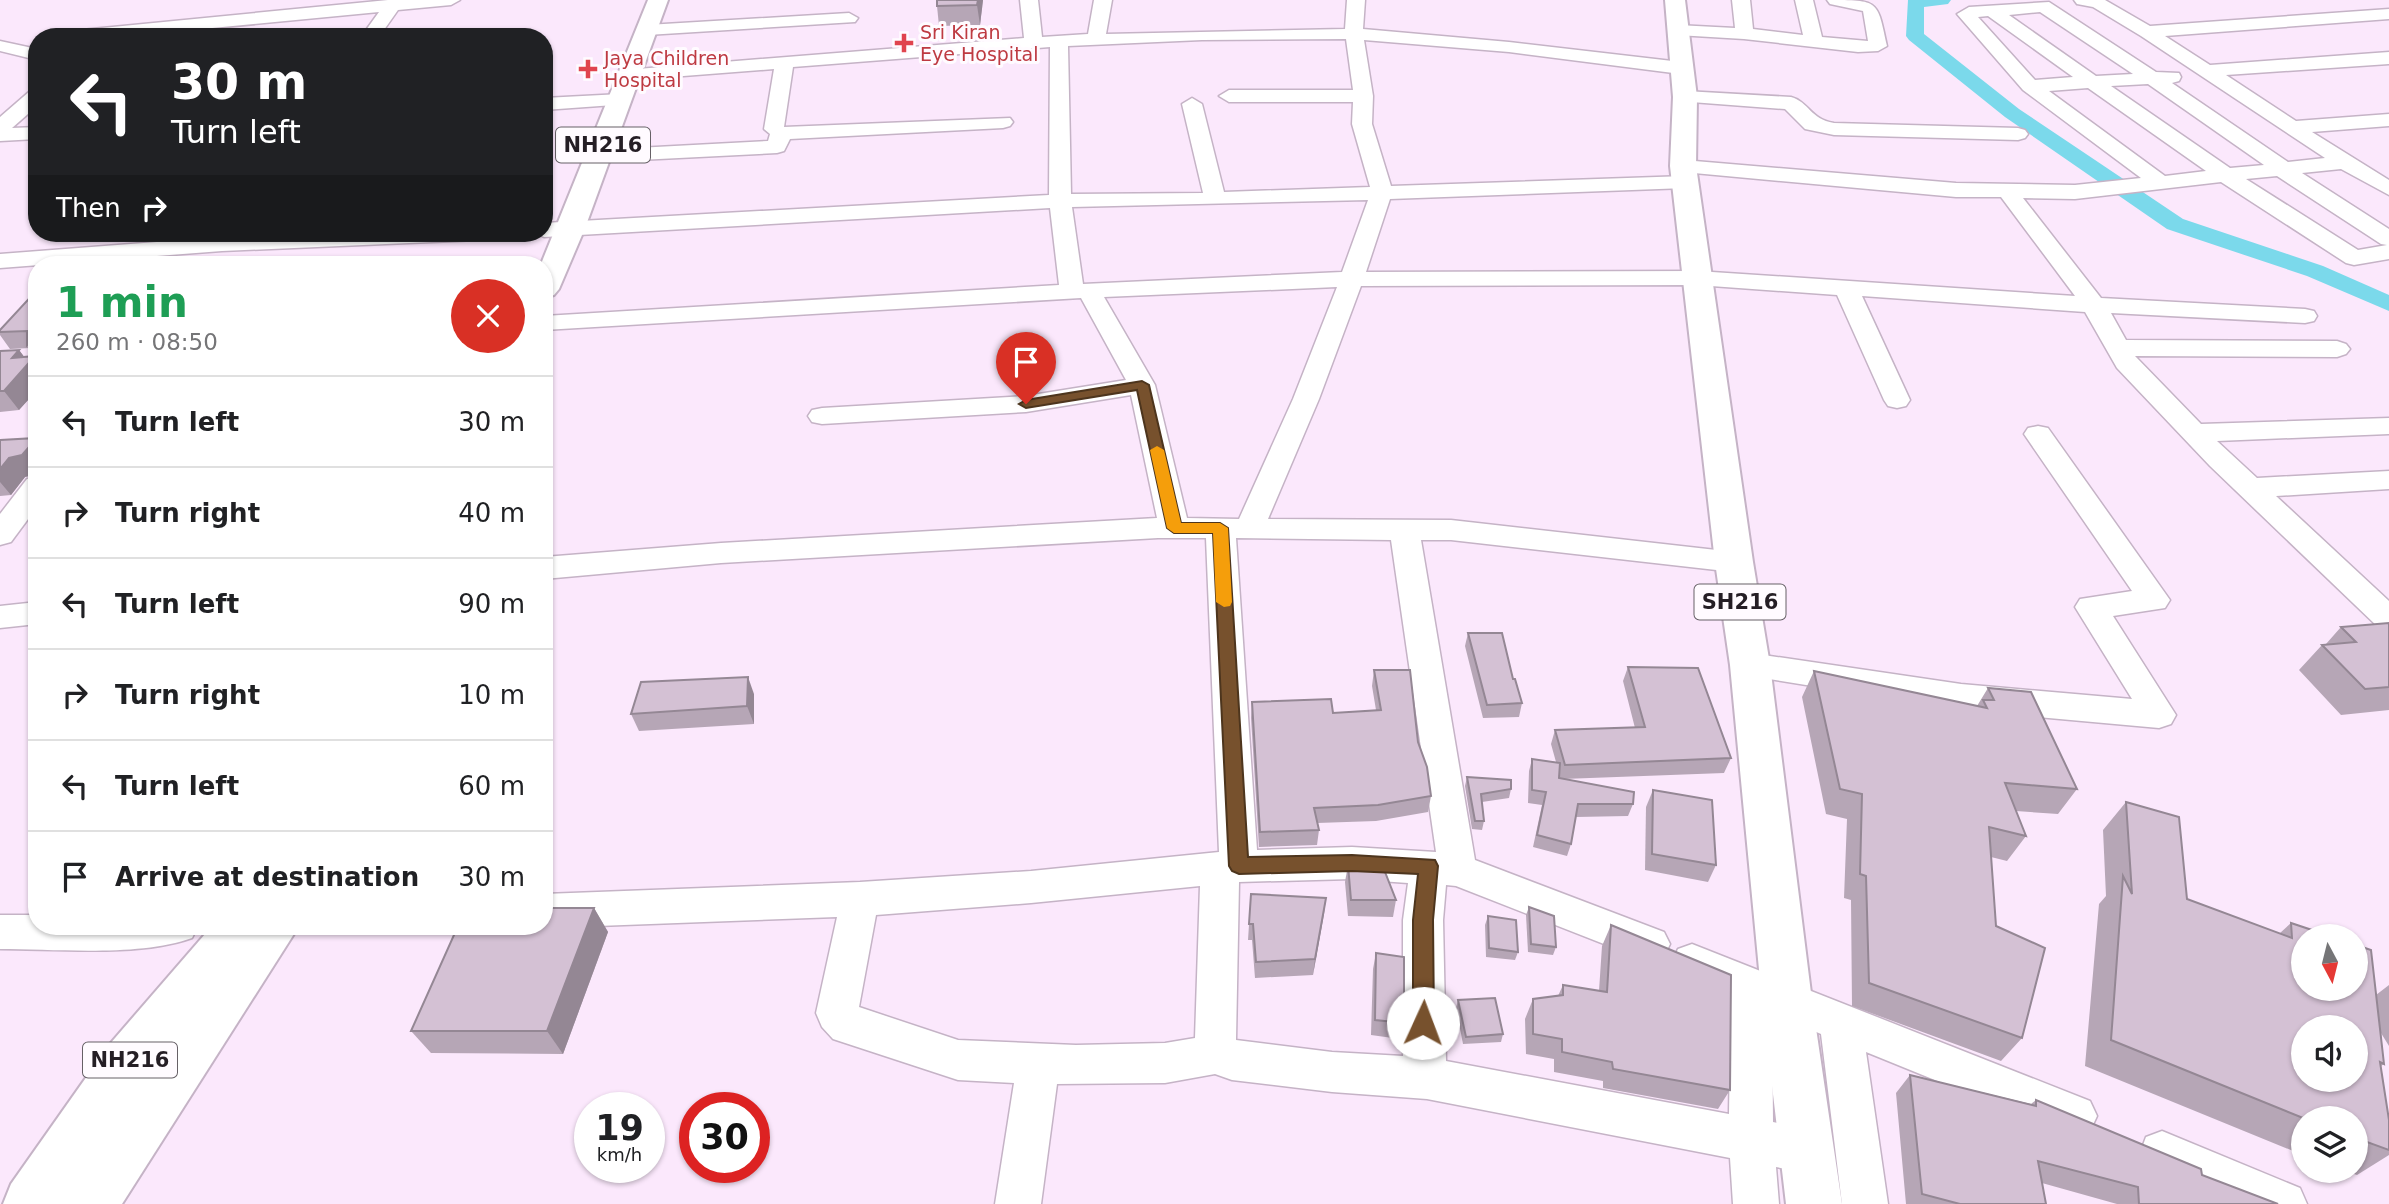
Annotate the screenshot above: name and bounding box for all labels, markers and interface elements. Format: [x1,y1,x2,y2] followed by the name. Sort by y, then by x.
[920,21,1039,65] place label: Sri Kiran Eye Hospital
[894,33,914,53] marker: Sri Kiran Eye Hospital
[603,47,729,91] place label: Jaya Children Hospital
[171,54,307,111] text: 30 m
[56,56,147,147] icon: left
[578,59,598,79] marker: Jaya Children Hospital
[171,113,301,151] text: Turn left
[556,128,650,162] road number: NH216
[135,189,173,227] icon: right
[56,193,121,223] text: Then
[56,278,188,327] text: 1 min
[451,279,525,353] button: close
[56,329,218,355] text: 260 m · 08:50
[996,332,1056,404] pin
[1007,343,1045,381] icon: arrive
[56,403,94,441] icon: left
[115,407,239,437] text: Turn left
[458,407,525,437] text: 30 m
[56,494,94,532] icon: right
[115,498,260,528] text: Turn right
[458,498,525,528] text: 40 m
[1694,584,1786,620] road number: SH216
[56,585,94,623] icon: left
[115,589,239,619] text: Turn left
[458,589,525,619] text: 90 m
[56,676,94,714] icon: right
[115,680,260,710] text: Turn right
[458,680,525,710] text: 10 m
[56,767,94,805] icon: left
[115,771,239,801] text: Turn left
[458,771,525,801] text: 60 m
[56,858,94,896] icon: arrive
[115,862,419,892] text: Arrive at destination
[458,862,525,892] text: 30 m
[2291,924,2368,1001] north arrow
[2291,924,2368,1183] map controls
[1386,986,1460,1060] position arrow
[2291,1015,2368,1092] button: sound
[83,1042,177,1078] road number: NH216
[679,1092,770,1183] speed limit sign: 30
[2291,1106,2368,1183] button: layers
[595,1108,644,1148] text: 19
[597,1144,642,1165] text: km/h

